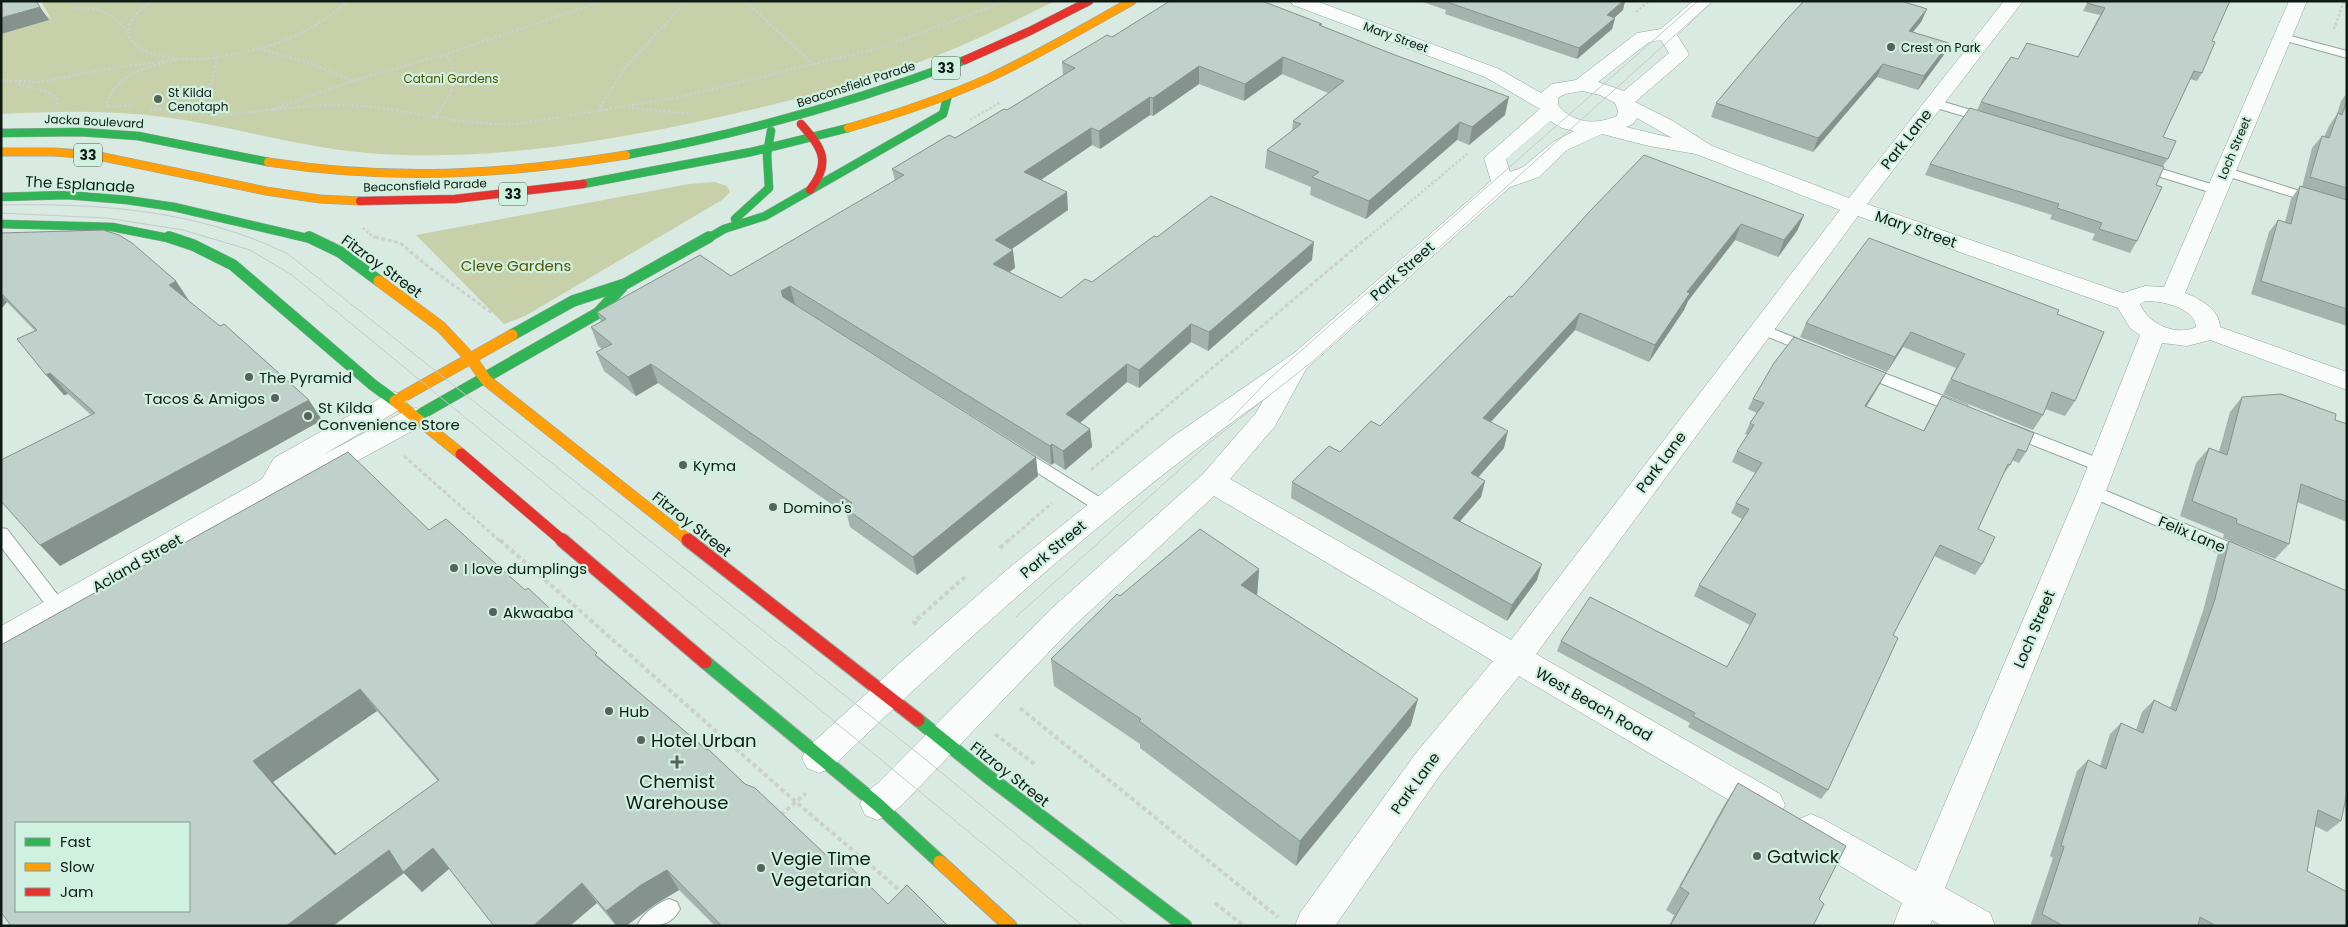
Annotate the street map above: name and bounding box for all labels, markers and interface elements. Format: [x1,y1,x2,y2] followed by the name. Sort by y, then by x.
[1361,17,1431,57] street label: Mary Street
[1901,39,1981,56] place label: Crest on Park
[1885,41,1897,53] marker: Crest on Park
[932,56,960,80] road number: 33
[795,57,917,111] street label: Beaconsfield Parade
[403,70,499,87] park label: Catani Gardens
[168,84,228,115] place label: St Kilda Cenotaph
[152,93,164,105] marker: St Kilda Cenotaph
[1876,104,1936,174] street label: Park Lane
[44,110,144,132] street label: Jacka Boulevard
[2213,114,2255,182] street label: Loch Street
[74,144,102,166] road number: 33
[25,171,135,197] street label: The Esplanade
[363,174,487,196] street label: Beaconsfield Parade
[499,182,527,205] road number: 33
[1872,205,1960,253] street label: Mary Street
[337,230,427,302] street label: Fitzroy Street
[1365,236,1439,306] street label: Park Street
[461,255,571,276] park label: Cleve Gardens
[259,367,352,388] place label: The Pyramid
[243,371,255,383] marker: The Pyramid
[144,388,265,409] place label: Tacos & Amigos
[269,392,281,404] marker: Tacos & Amigos
[318,397,460,435] place label: St Kilda Convenience Store
[302,410,314,422] marker: St Kilda Convenience Store
[1631,427,1691,497] street label: Park Lane
[693,455,736,476] place label: Kyma
[677,459,689,471] marker: Kyma
[648,486,736,562] street label: Fitzroy Street
[783,497,852,518] place label: Domino's
[767,501,779,513] marker: Domino's
[2155,510,2229,558] street label: Felix Lane
[1016,515,1090,583] street label: Park Street
[88,529,186,597] street label: Acland Street
[464,558,587,579] place label: I love dumplings
[448,562,460,574] marker: I love dumplings
[2008,587,2060,671] street label: Loch Street
[503,602,574,623] place label: Akwaaba
[487,606,499,618] marker: Akwaaba
[1532,662,1656,746] street label: West Beach Road
[619,701,649,722] place label: Hub
[603,705,615,717] marker: Hub
[651,728,757,753] place label: Hotel Urban
[635,734,647,746] marker: Hotel Urban
[966,736,1054,812] street label: Fitzroy Street
[1385,748,1445,818] street label: Park Lane
[671,756,683,768] marker: Chemist Warehouse
[626,769,728,815] place label: Chemist Warehouse
[15,822,190,912] legend
[60,831,91,852] text: Fast
[1767,844,1840,869] place label: Gatwick
[771,846,871,892] place label: Vegie Time Vegetarian
[1751,850,1763,862] marker: Gatwick
[60,856,95,877] text: Slow
[755,862,767,874] marker: Vegie Time Vegetarian
[60,881,94,902] text: Jam

